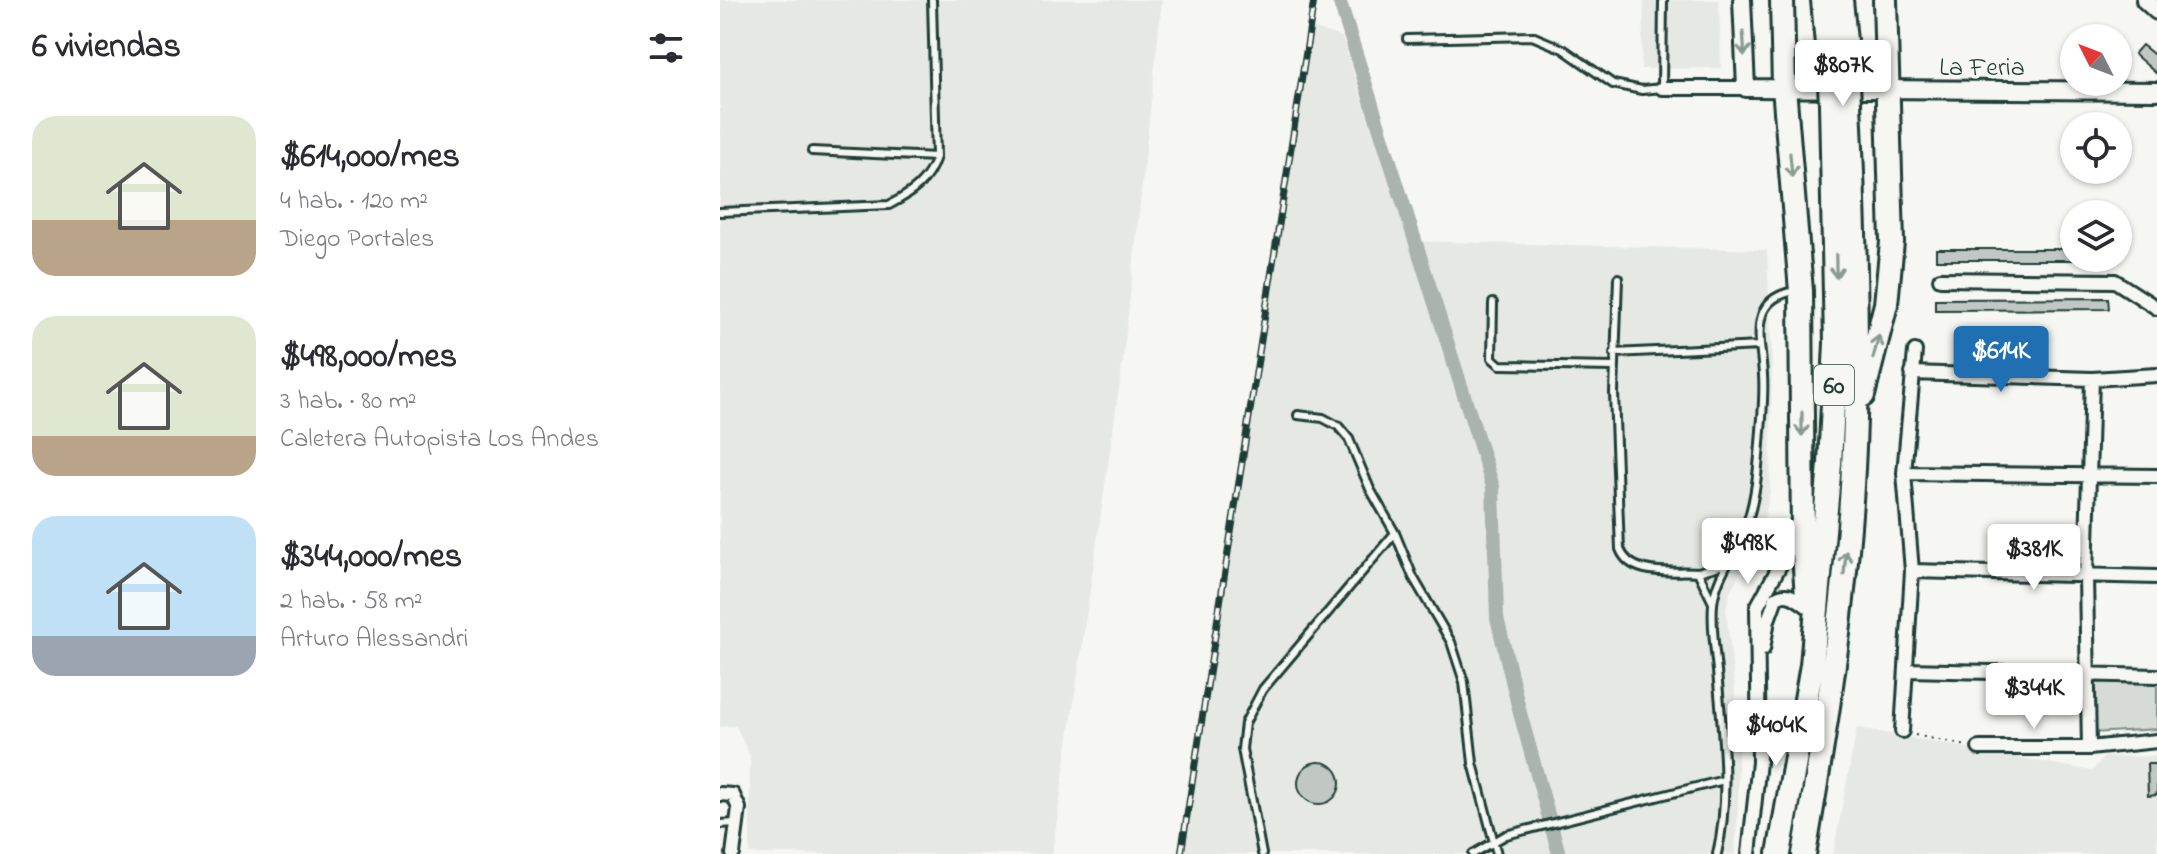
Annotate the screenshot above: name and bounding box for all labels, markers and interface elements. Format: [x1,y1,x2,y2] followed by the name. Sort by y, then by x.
[32,23,181,73] text: 6 viviendas
[2060,24,2132,96] north arrow
[2060,24,2132,272] map controls
[644,26,688,70] icon: filters
[1737,30,1752,57] one-way arrow
[1787,40,1899,108] pin: $807K
[1813,47,1873,85] text: $807K
[1939,50,2025,88] street label: La Feria
[2060,112,2132,184] button: locate
[280,133,460,183] text: $614,000/mes
[96,148,192,244] icon: home
[1784,151,1799,178] one-way arrow
[280,183,428,221] text: 4 hab. · 120 m²
[2060,200,2132,272] button: layers
[280,221,434,259] text: Diego Portales
[1828,252,1844,279] one-way arrow
[1945,326,2057,394] pin: $614K
[280,333,457,383] text: $498,000/mes
[1972,333,2030,371] text: $614K
[1870,335,1885,361] one-way arrow
[96,348,192,444] icon: home
[1814,365,1854,405] road number: 60
[280,383,417,421] text: 3 hab. · 80 m²
[1794,410,1810,437] one-way arrow
[280,421,599,459] text: Caletera Autopista Los Andes
[1692,518,1804,586] pin: $498K
[1978,524,2090,592] pin: $381K
[1720,525,1776,563] text: $498K
[2005,531,2063,569] text: $381K
[280,533,462,583] text: $344,000/mes
[96,548,192,644] icon: home
[1838,550,1853,577] one-way arrow
[280,583,422,621] text: 2 hab. · 58 m²
[280,621,468,659] text: Arturo Alessandri
[1978,663,2090,731] pin: $344K
[2004,670,2064,708] text: $344K
[1720,700,1832,768] pin: $404K
[1746,707,1807,745] text: $404K

